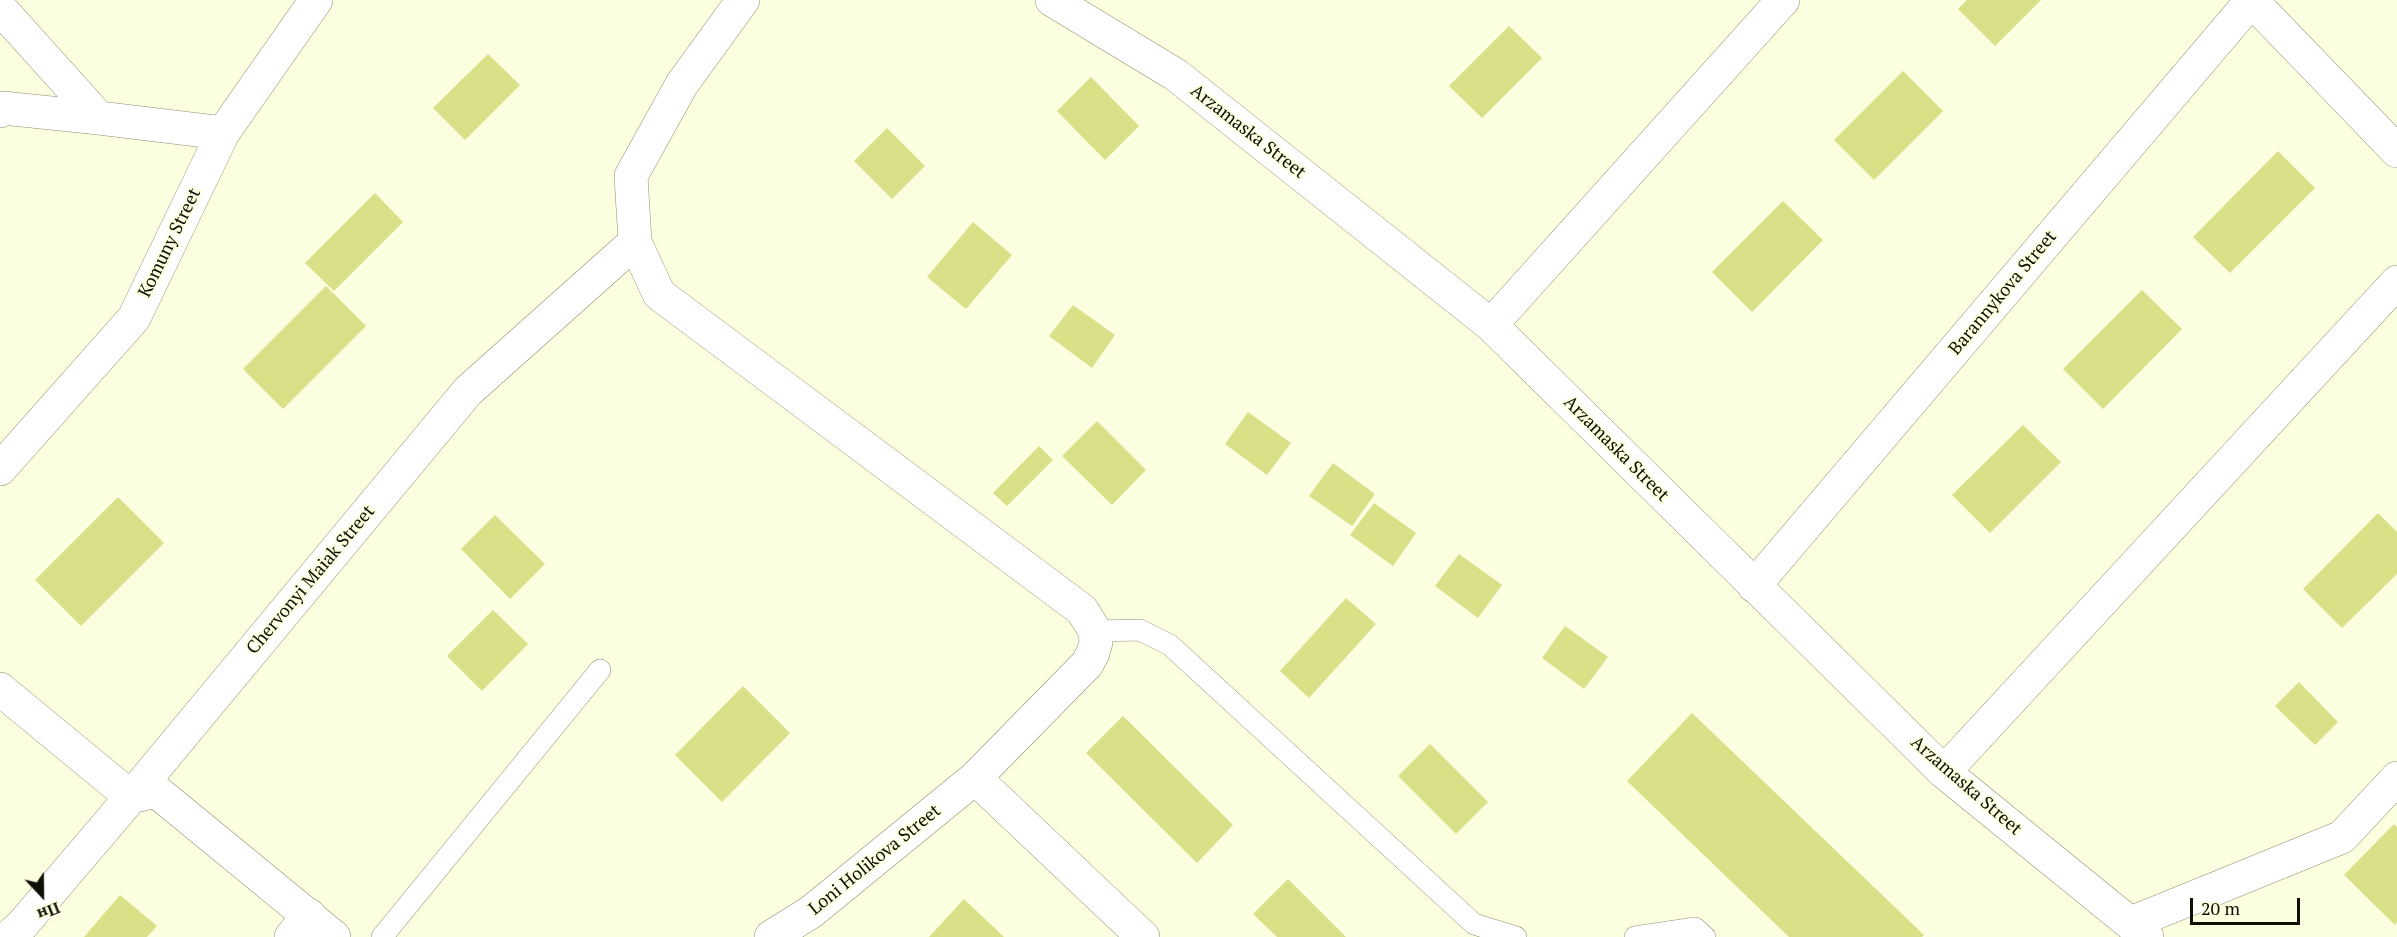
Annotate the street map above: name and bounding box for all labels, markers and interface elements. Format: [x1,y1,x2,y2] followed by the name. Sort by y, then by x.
[1186,80,1310,184] street label: Arzamaska Street
[134,185,206,301] street label: Komuny Street
[1945,226,2061,360] street label: Barannykova Street
[1559,392,1673,506] street label: Arzamaska Street
[242,501,380,659] street label: Chervonyi Maiak Street
[1906,732,2026,840] street label: Arzamaska Street
[805,800,945,920] street label: Loni Holikova Street
[12,865,72,925] north arrow
[2193,886,2302,924] scale bar
[2201,896,2240,920] text: 20 m
[34,897,63,926] text: Пн

